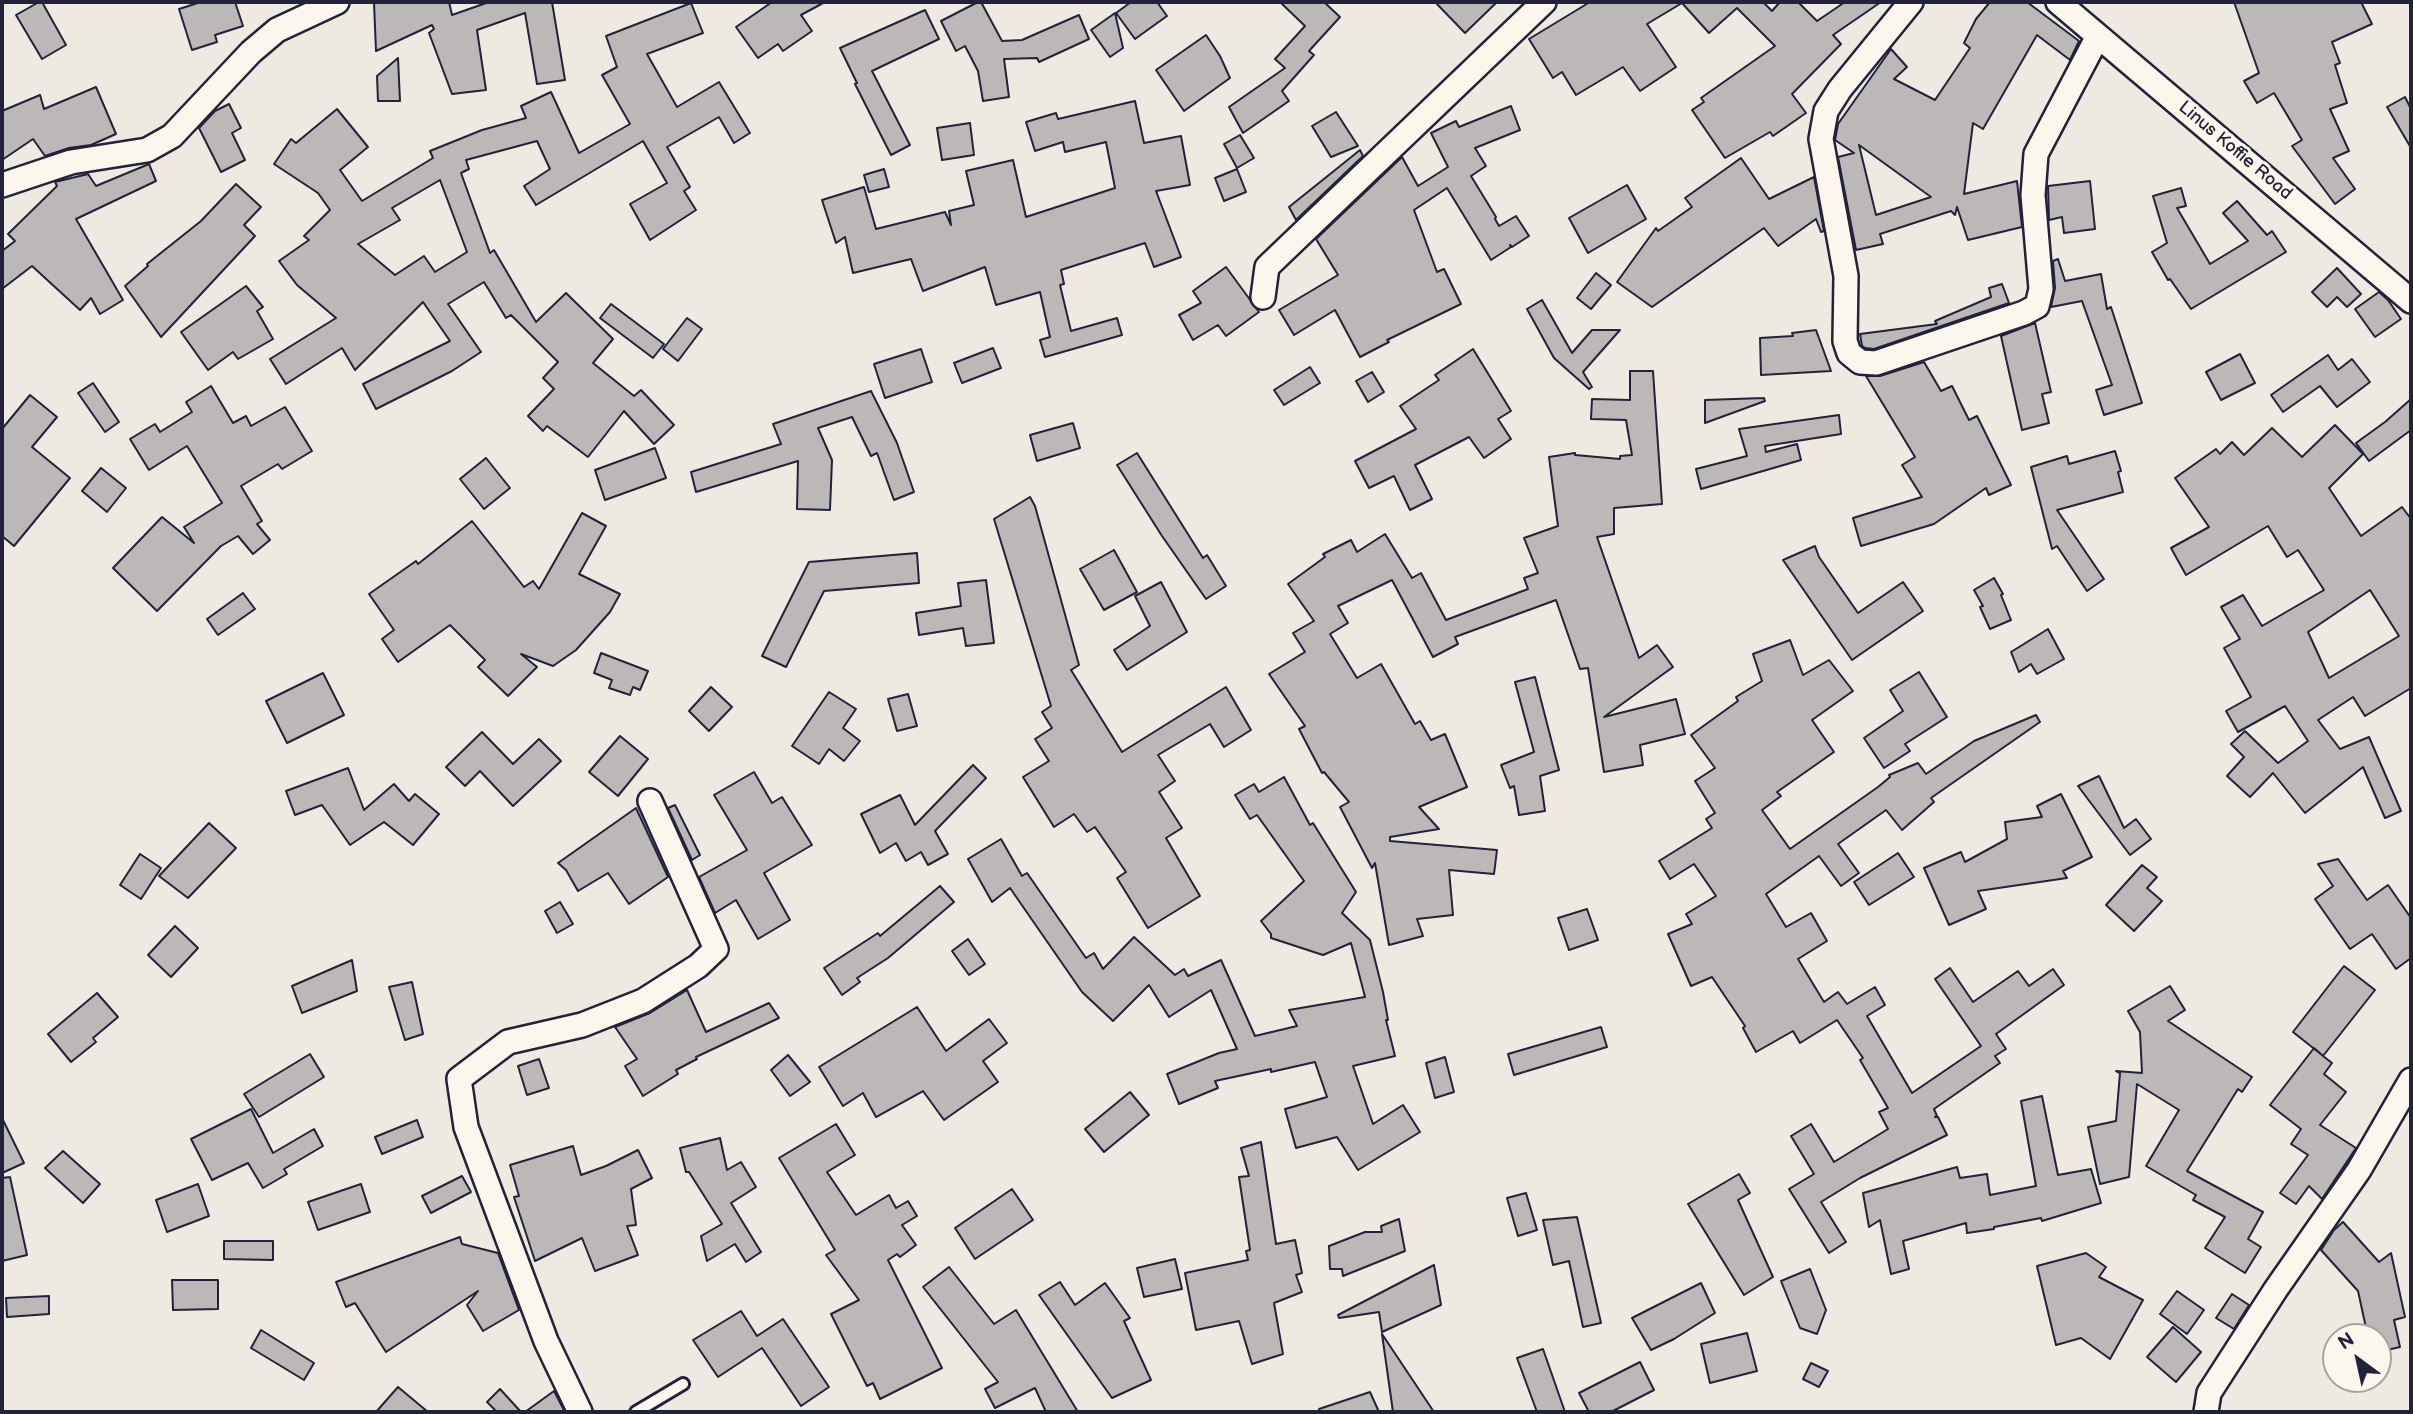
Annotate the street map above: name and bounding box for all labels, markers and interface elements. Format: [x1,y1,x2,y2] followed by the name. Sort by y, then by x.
[2174,97,2296,205] street label: Linus Koffie Road
[2322,1323,2392,1393] north arrow
[2334,1328,2359,1355] text: N

